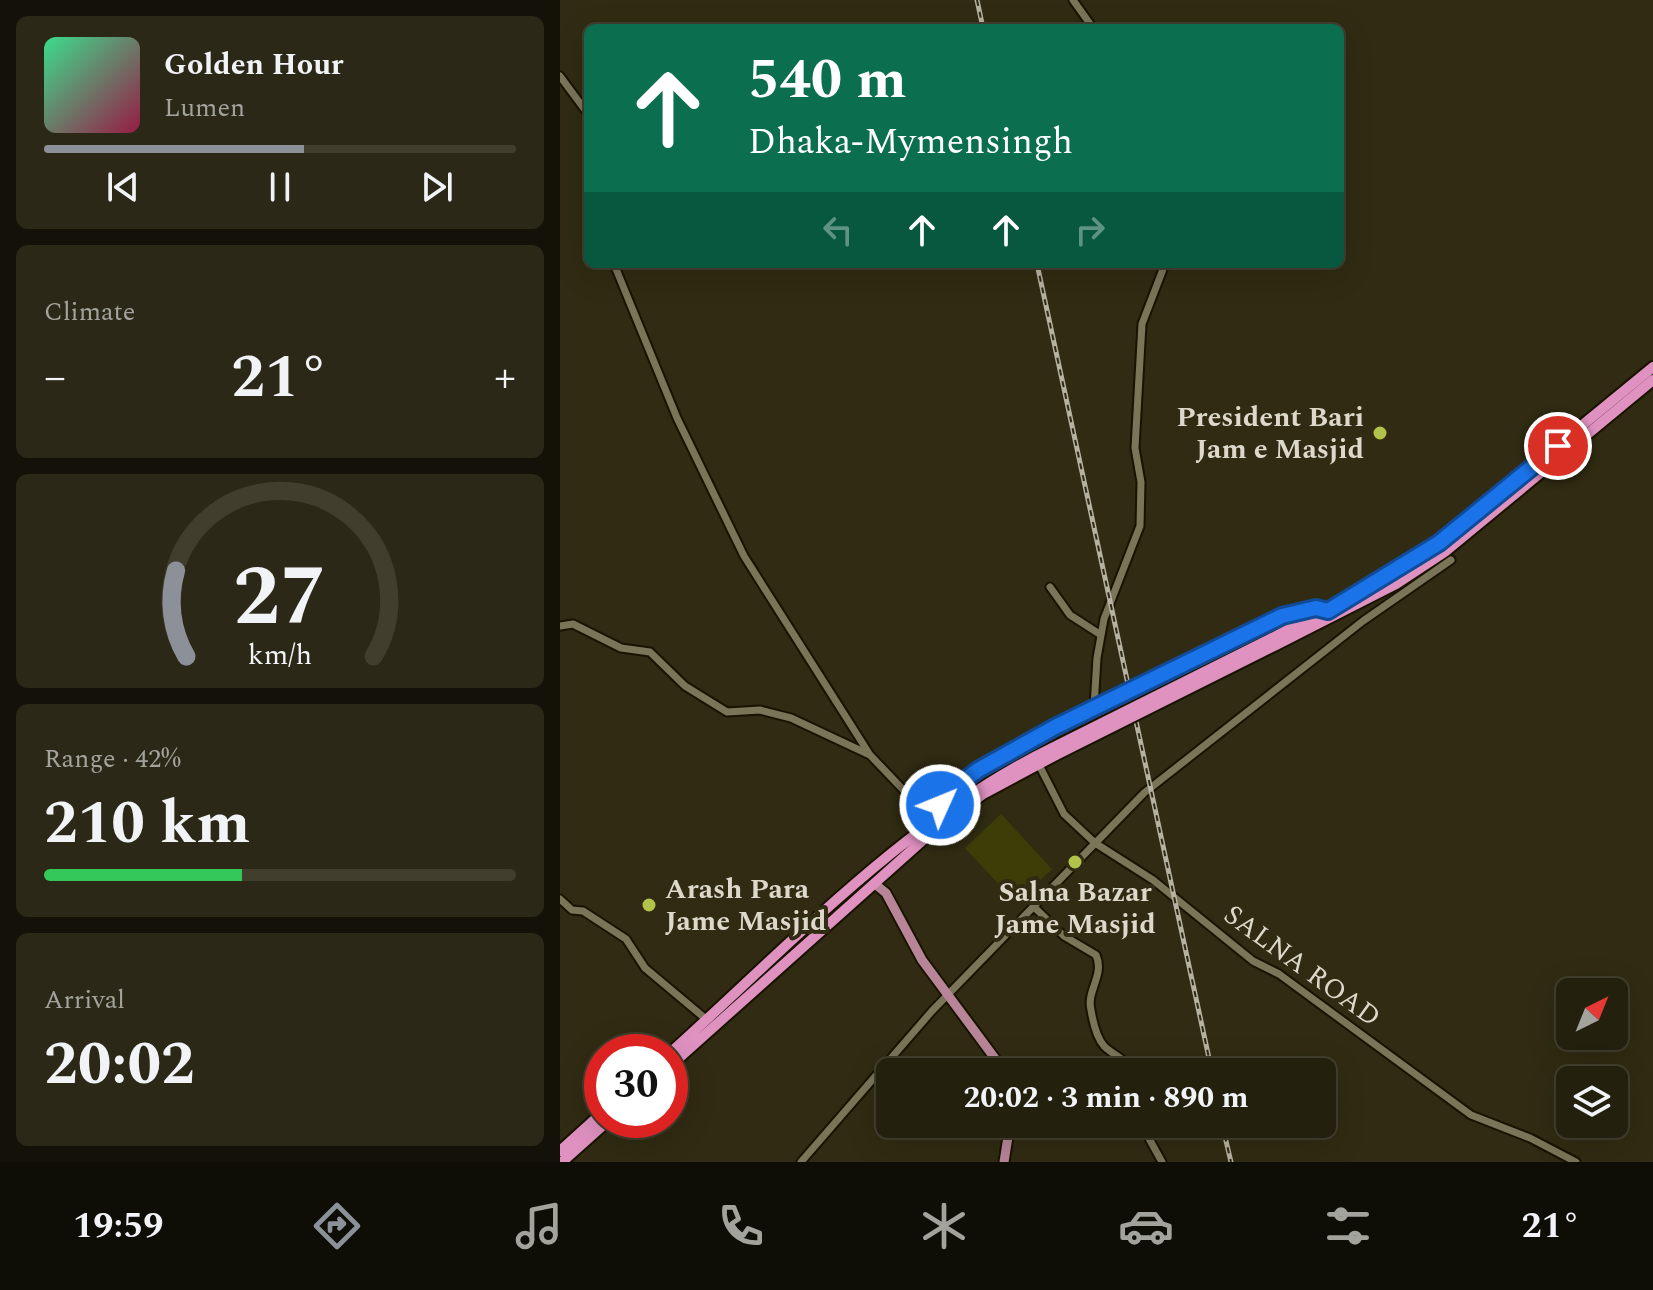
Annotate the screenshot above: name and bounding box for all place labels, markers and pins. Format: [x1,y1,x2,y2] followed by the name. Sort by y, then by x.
[1177,396,1364,471] place label: President Bari Jam e Masjid
[1524,412,1592,480] pin
[1371,424,1389,442] marker: President Bari Jam e Masjid
[1066,853,1084,871] marker: Salna Bazar Jame Masjid
[665,868,827,943] place label: Arash Para Jame Masjid
[994,871,1156,946] place label: Salna Bazar Jame Masjid
[640,896,658,914] marker: Arash Para Jame Masjid

